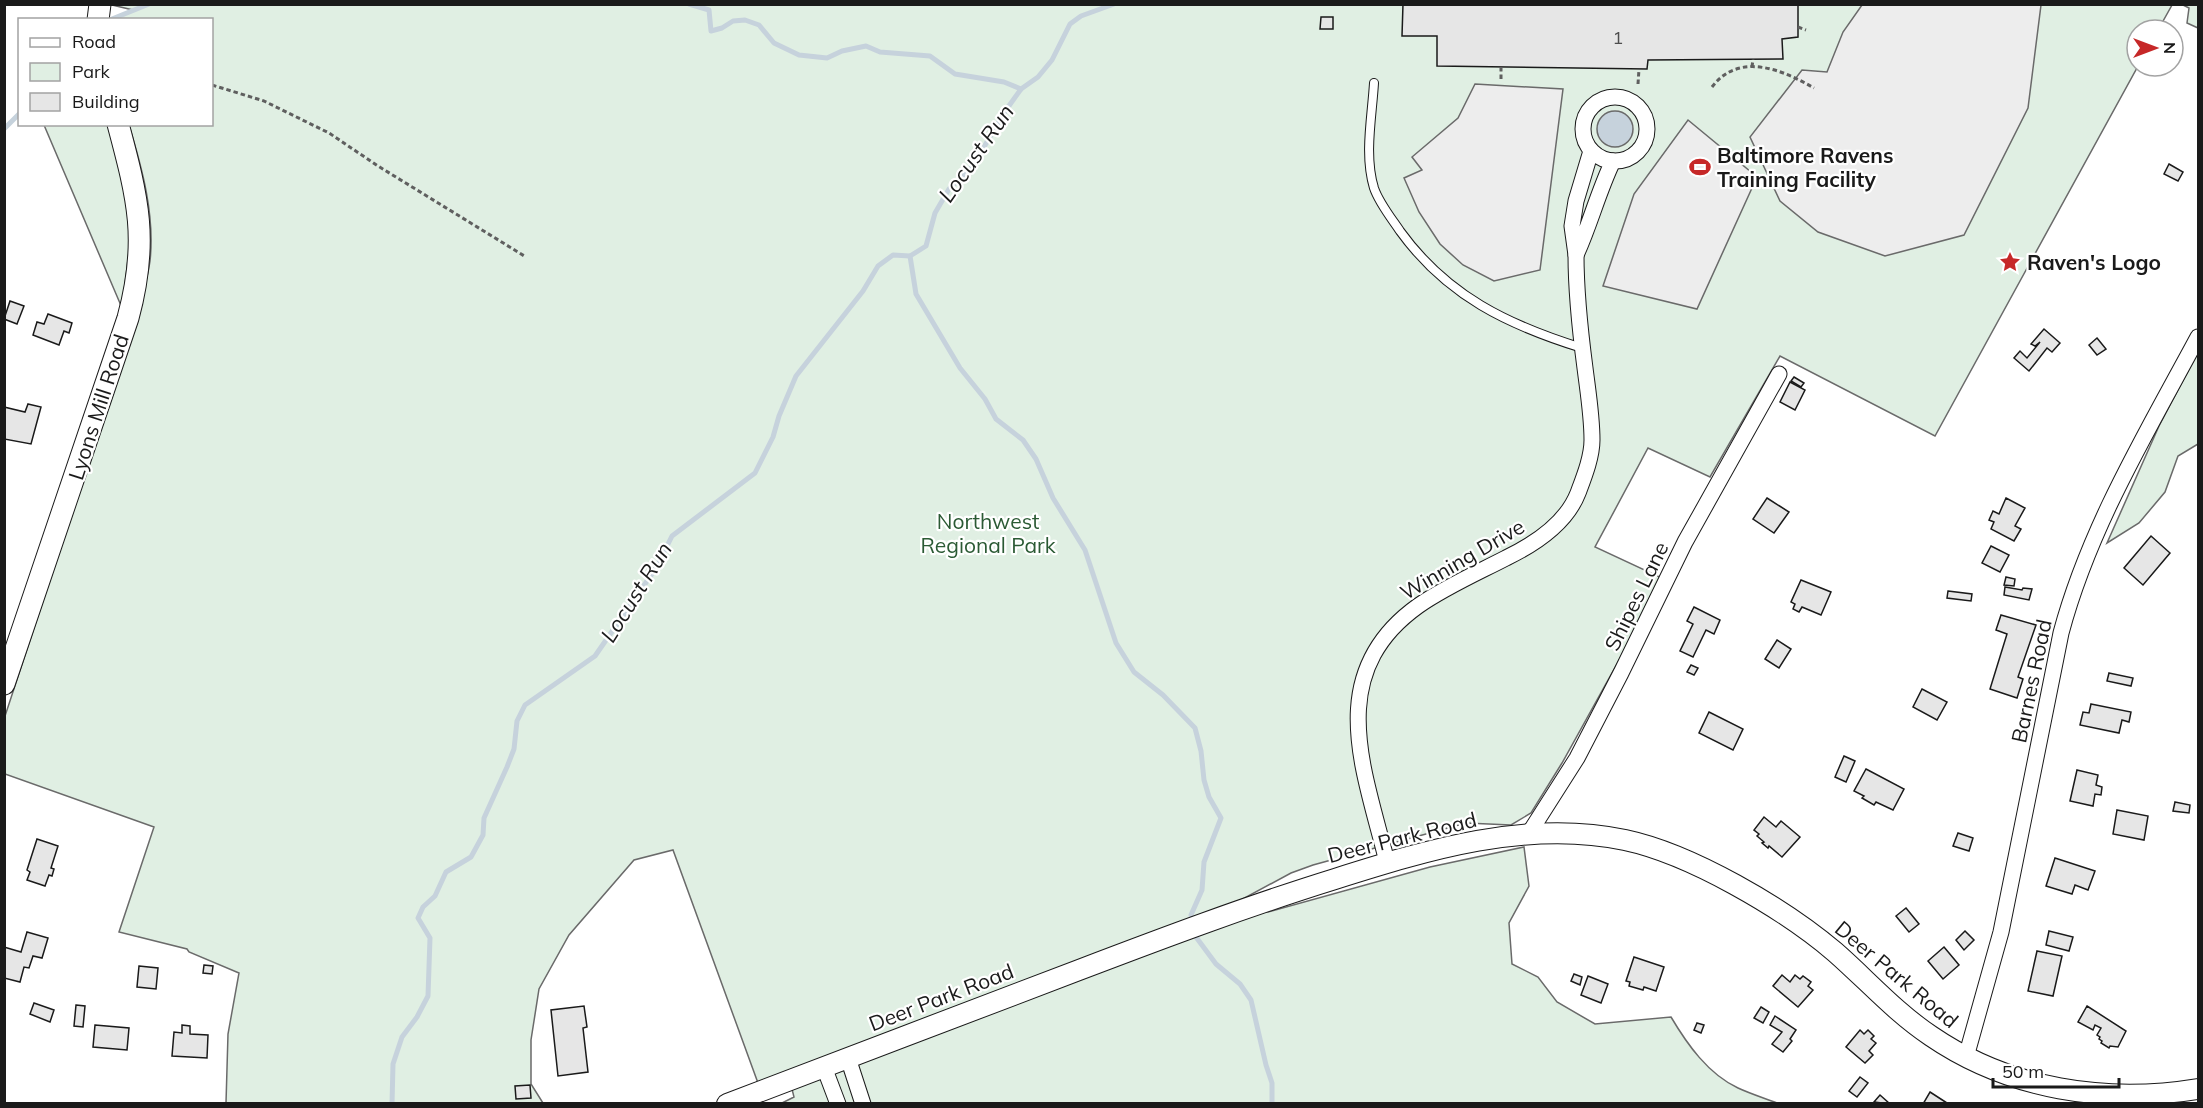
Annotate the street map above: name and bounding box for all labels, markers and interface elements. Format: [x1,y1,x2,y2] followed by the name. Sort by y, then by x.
[18,18,213,126] legend
[2125,18,2185,78] north arrow
[1613,26,1623,49] house number: 1
[72,30,116,53] text: Road
[2160,42,2180,54] text: N
[72,60,111,83] text: Park
[72,90,140,113] text: Building
[932,99,1020,207] water label: Locust Run
[1717,142,1894,192] place label: Baltimore Ravens Training Facility
[1688,155,1712,179] sports icon: Baltimore Ravens Training Facility
[2027,249,2161,275] place label: Raven's Logo
[1998,250,2022,274] place icon: Raven's Logo
[62,331,134,483] street label: Lyons Mill Road
[921,508,1056,558] park label: Northwest Regional Park
[1395,513,1529,605] street label: Winning Drive
[594,537,678,647] water label: Locust Run
[1598,537,1674,655] street label: Shipes Lane
[2005,617,2057,745] street label: Barnes Road
[1325,806,1479,868] street label: Deer Park Road
[1830,915,1964,1033] street label: Deer Park Road
[865,957,1017,1037] street label: Deer Park Road
[1993,1051,2119,1089] scale bar
[2002,1060,2044,1083] text: 50 m

